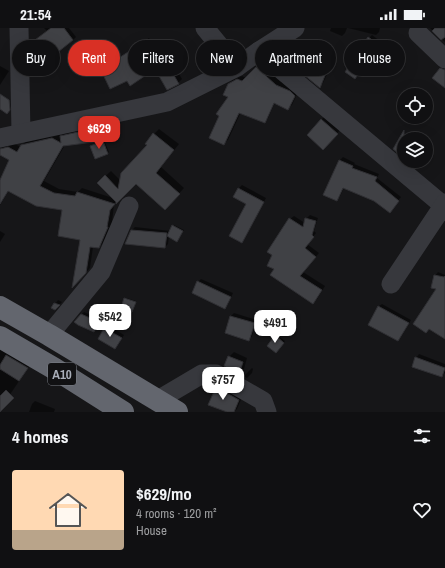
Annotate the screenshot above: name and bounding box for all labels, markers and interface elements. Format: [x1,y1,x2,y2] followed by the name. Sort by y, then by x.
[20,4,51,25] text: 21:54
[12,40,60,76] chip: Buy
[68,40,120,76] chip: Rent
[128,40,188,76] chip: Filters
[196,40,247,76] chip: New
[255,40,336,76] chip: Apartment
[344,40,405,76] chip: House
[397,88,433,168] map controls
[397,88,433,124] button: locate
[75,116,123,150] pin: $629
[87,120,111,137] text: $629
[397,132,433,168] button: layers
[86,304,134,338] pin: $542
[98,308,122,325] text: $542
[251,310,299,344] pin: $491
[263,314,287,331] text: $491
[48,363,76,385] road number: A10
[199,367,247,401] pin: $757
[211,371,235,388] text: $757
[12,425,69,448] text: 4 homes
[411,425,433,447] icon: filters
[136,482,192,505] text: $629/mo
[44,486,92,534] icon: home
[411,499,433,521] icon: heart
[136,505,217,522] text: 4 rooms · 120 m²
[136,522,167,539] text: House

